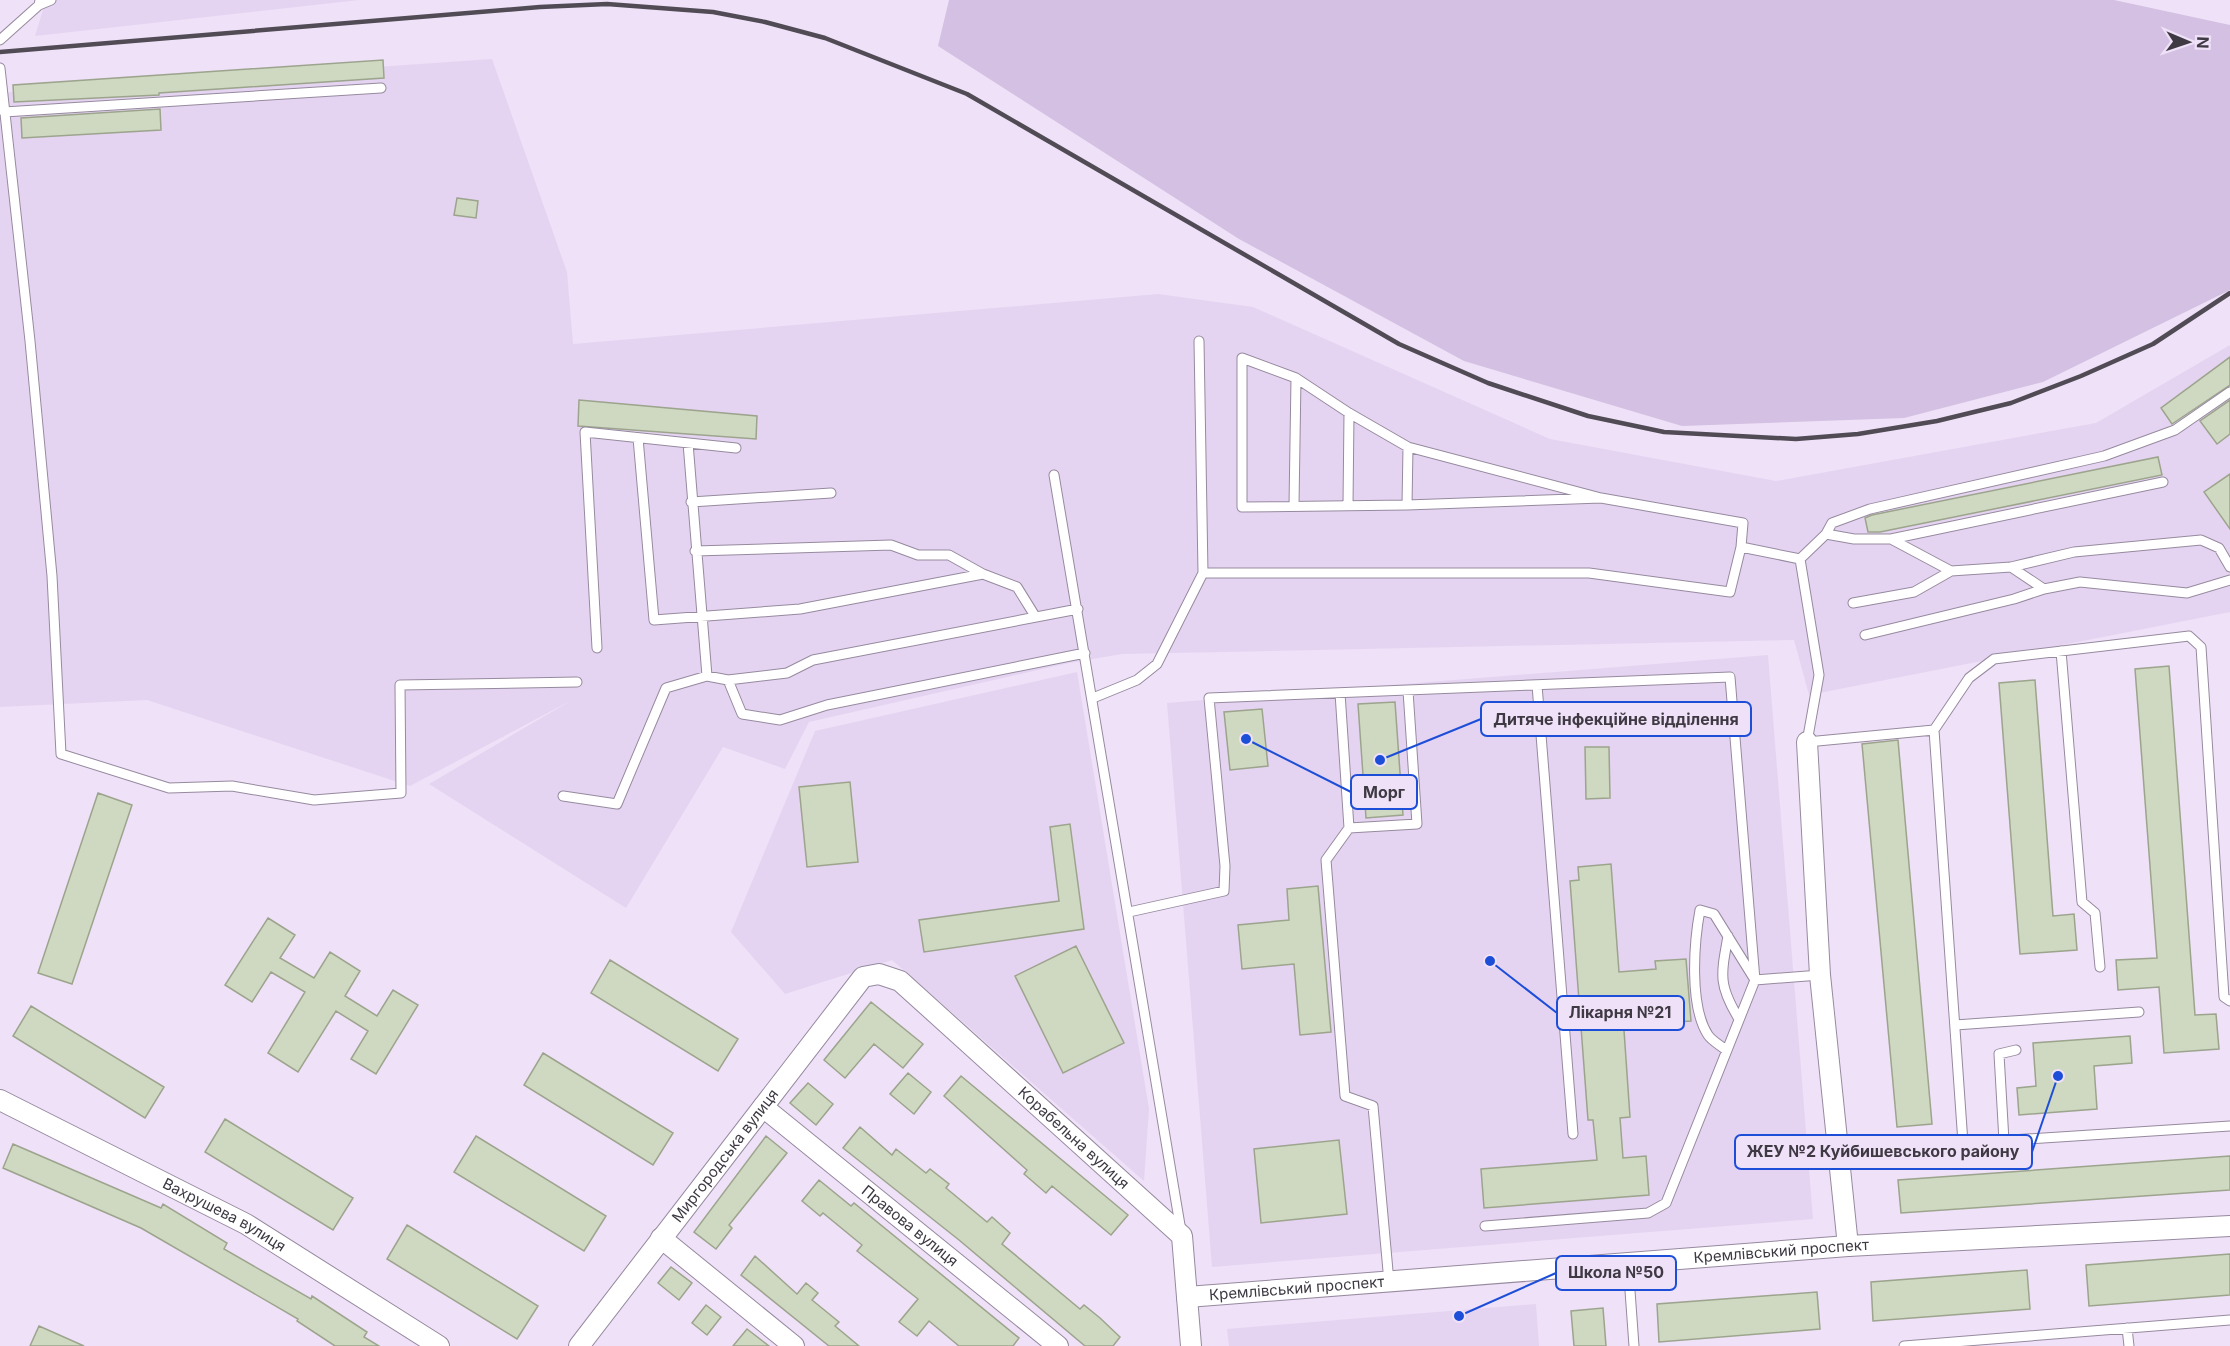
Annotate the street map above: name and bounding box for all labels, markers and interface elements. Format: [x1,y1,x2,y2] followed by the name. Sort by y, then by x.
[2158,12,2218,72] north arrow
[2193,36,2213,49] text: N
[1481,702,1751,736] callout: Дитяче інфекційне відділення
[1493,709,1739,729] text: Дитяче інфекційне відділення
[1351,775,1417,809] callout: Морг
[1363,782,1405,802] text: Морг
[1557,996,1684,1030] callout: Лікарня №21
[1569,1002,1671,1022] text: Лікарня №21
[1014,1082,1133,1193] street label: Корабельна вулиця
[668,1085,782,1226] street label: Миргородська вулиця
[1735,1135,2032,1169] callout: ЖЕУ №2 Куйбишевського району
[1747,1141,2020,1161] text: ЖЕУ №2 Куйбишевського району
[160,1174,289,1256] street label: Вахрушева вулиця
[858,1181,962,1270] street label: Правова вулиця
[1693,1235,1869,1267] street label: Кремлівський проспект
[1556,1256,1676,1290] callout: Школа №50
[1568,1262,1664,1282] text: Школа №50
[1208,1272,1385,1304] street label: Кремлівський проспект

